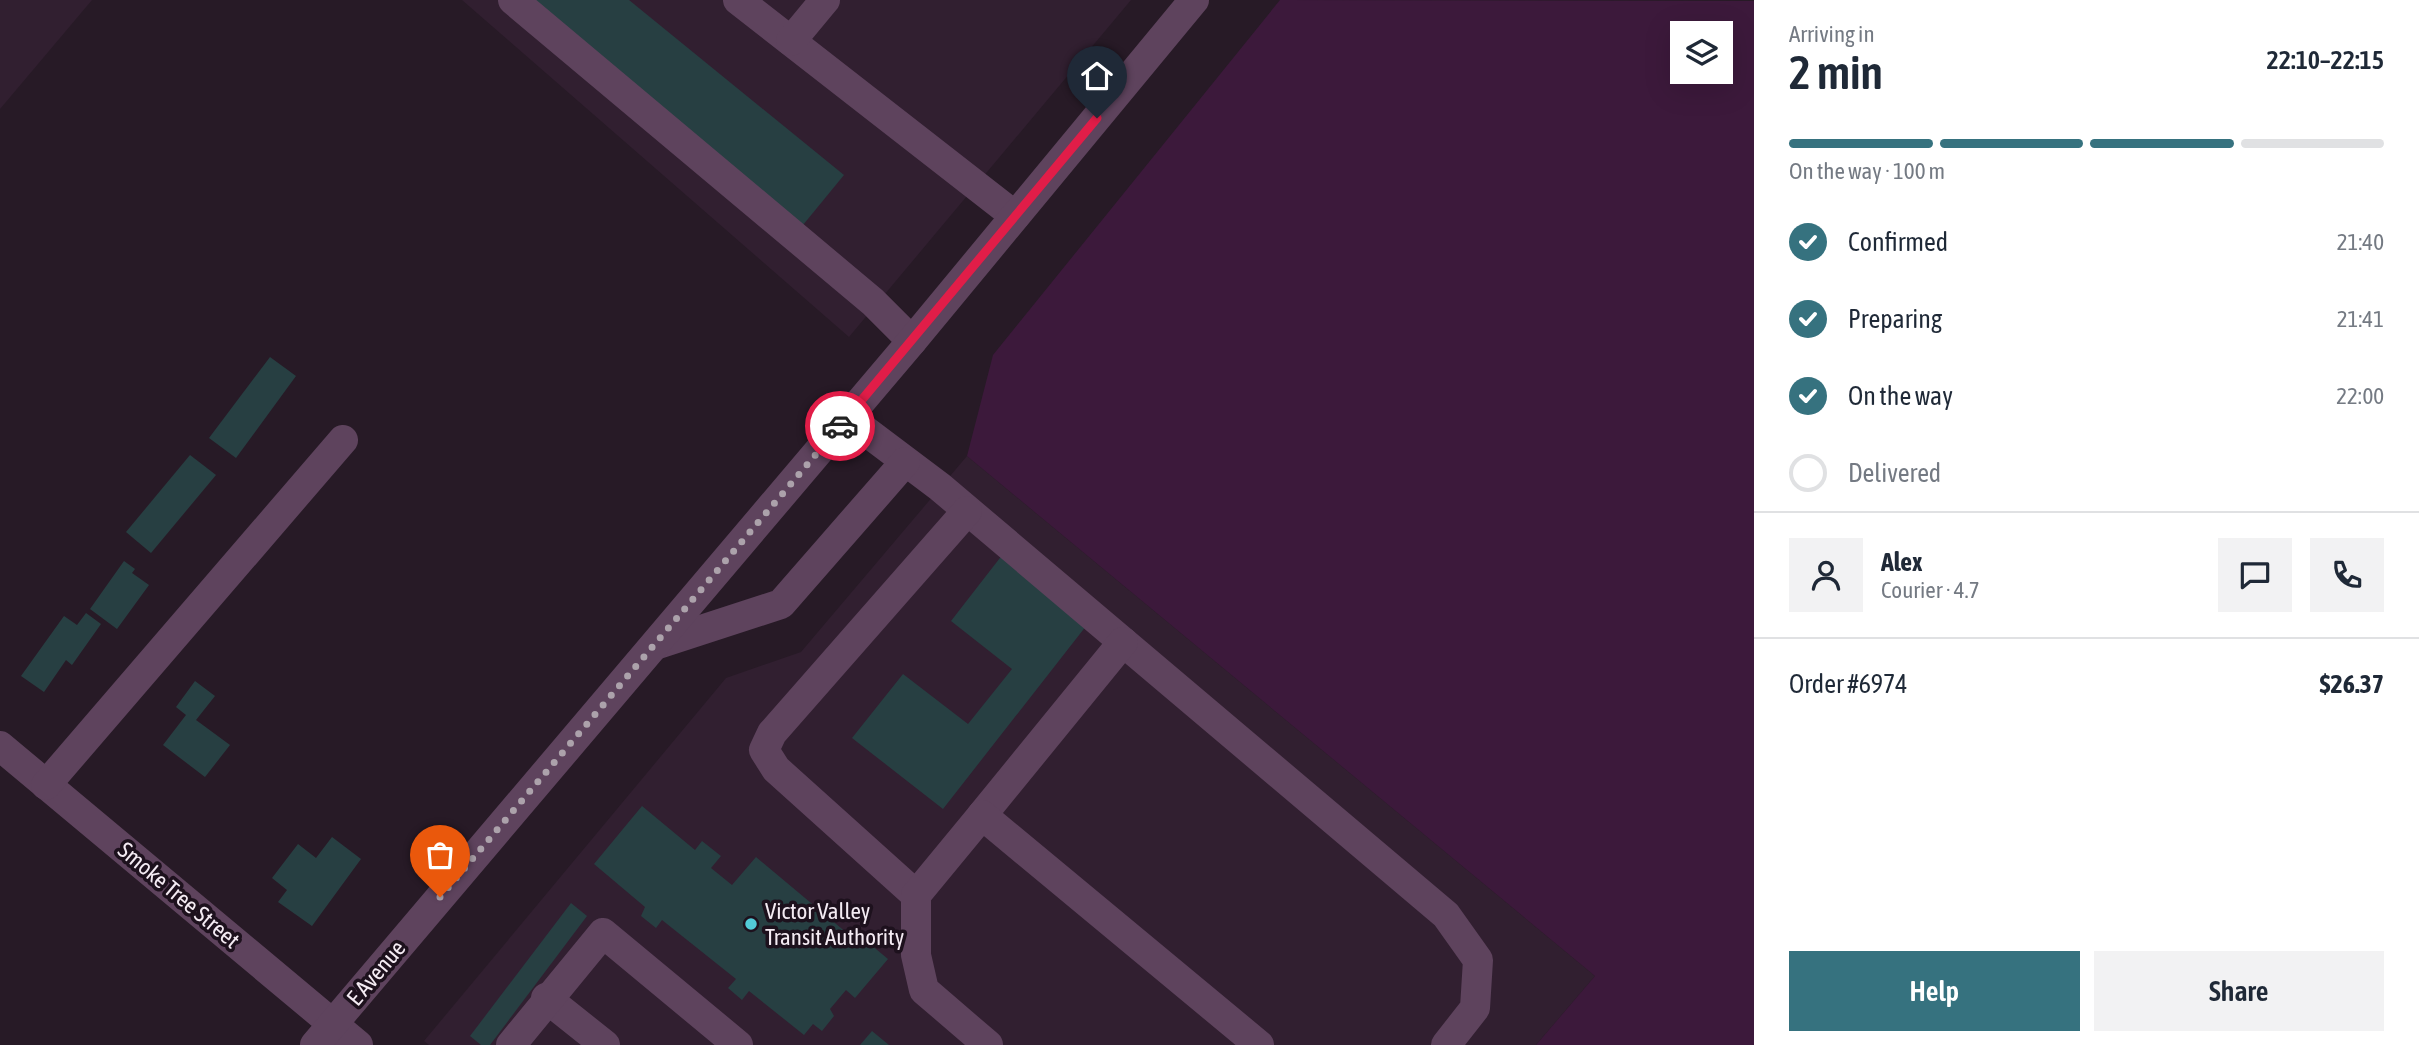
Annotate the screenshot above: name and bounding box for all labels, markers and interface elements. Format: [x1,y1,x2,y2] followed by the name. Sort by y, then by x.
[1670,21,1733,84] map controls
[1670,21,1733,84] button: layers
[1789,21,1875,47] text: Arriving in
[2267,45,2384,75] text: 22:10–22:15
[1067,46,1127,118] pin
[1789,46,1883,99] text: 2 min
[1078,57,1116,95] icon: home
[1789,158,1945,184] text: On the way · 100 m
[1789,223,1827,261] icon: check
[1848,227,1948,257] text: Confirmed
[2337,229,2384,255] text: 21:40
[1789,300,1827,338] icon: check
[1848,304,1942,334] text: Preparing
[2337,306,2384,332] text: 21:41
[1789,377,1827,415] icon: check
[1848,381,1953,411] text: On the way
[2336,383,2384,409] text: 22:00
[805,391,875,461] courier
[821,407,859,445] icon: car
[1848,458,1941,488] text: Delivered
[1789,538,1863,612] button: person
[2218,538,2292,612] button: chat
[2310,538,2384,612] button: phone
[1881,547,1922,577] text: Alex
[1881,577,1980,603] text: Courier · 4.7
[1789,669,1908,699] text: Order #6974
[2320,669,2384,699] text: $26.37
[410,825,470,897] pin
[421,836,459,874] icon: bag
[113,837,245,953] street label: Smoke Tree Street
[765,898,904,950] place label: Victor Valley Transit Authority
[743,916,759,932] marker: Victor Valley Transit Authority
[341,935,411,1011] street label: E Avenue
[1789,951,2080,1031] button: Help
[2094,951,2384,1031] button: Share

